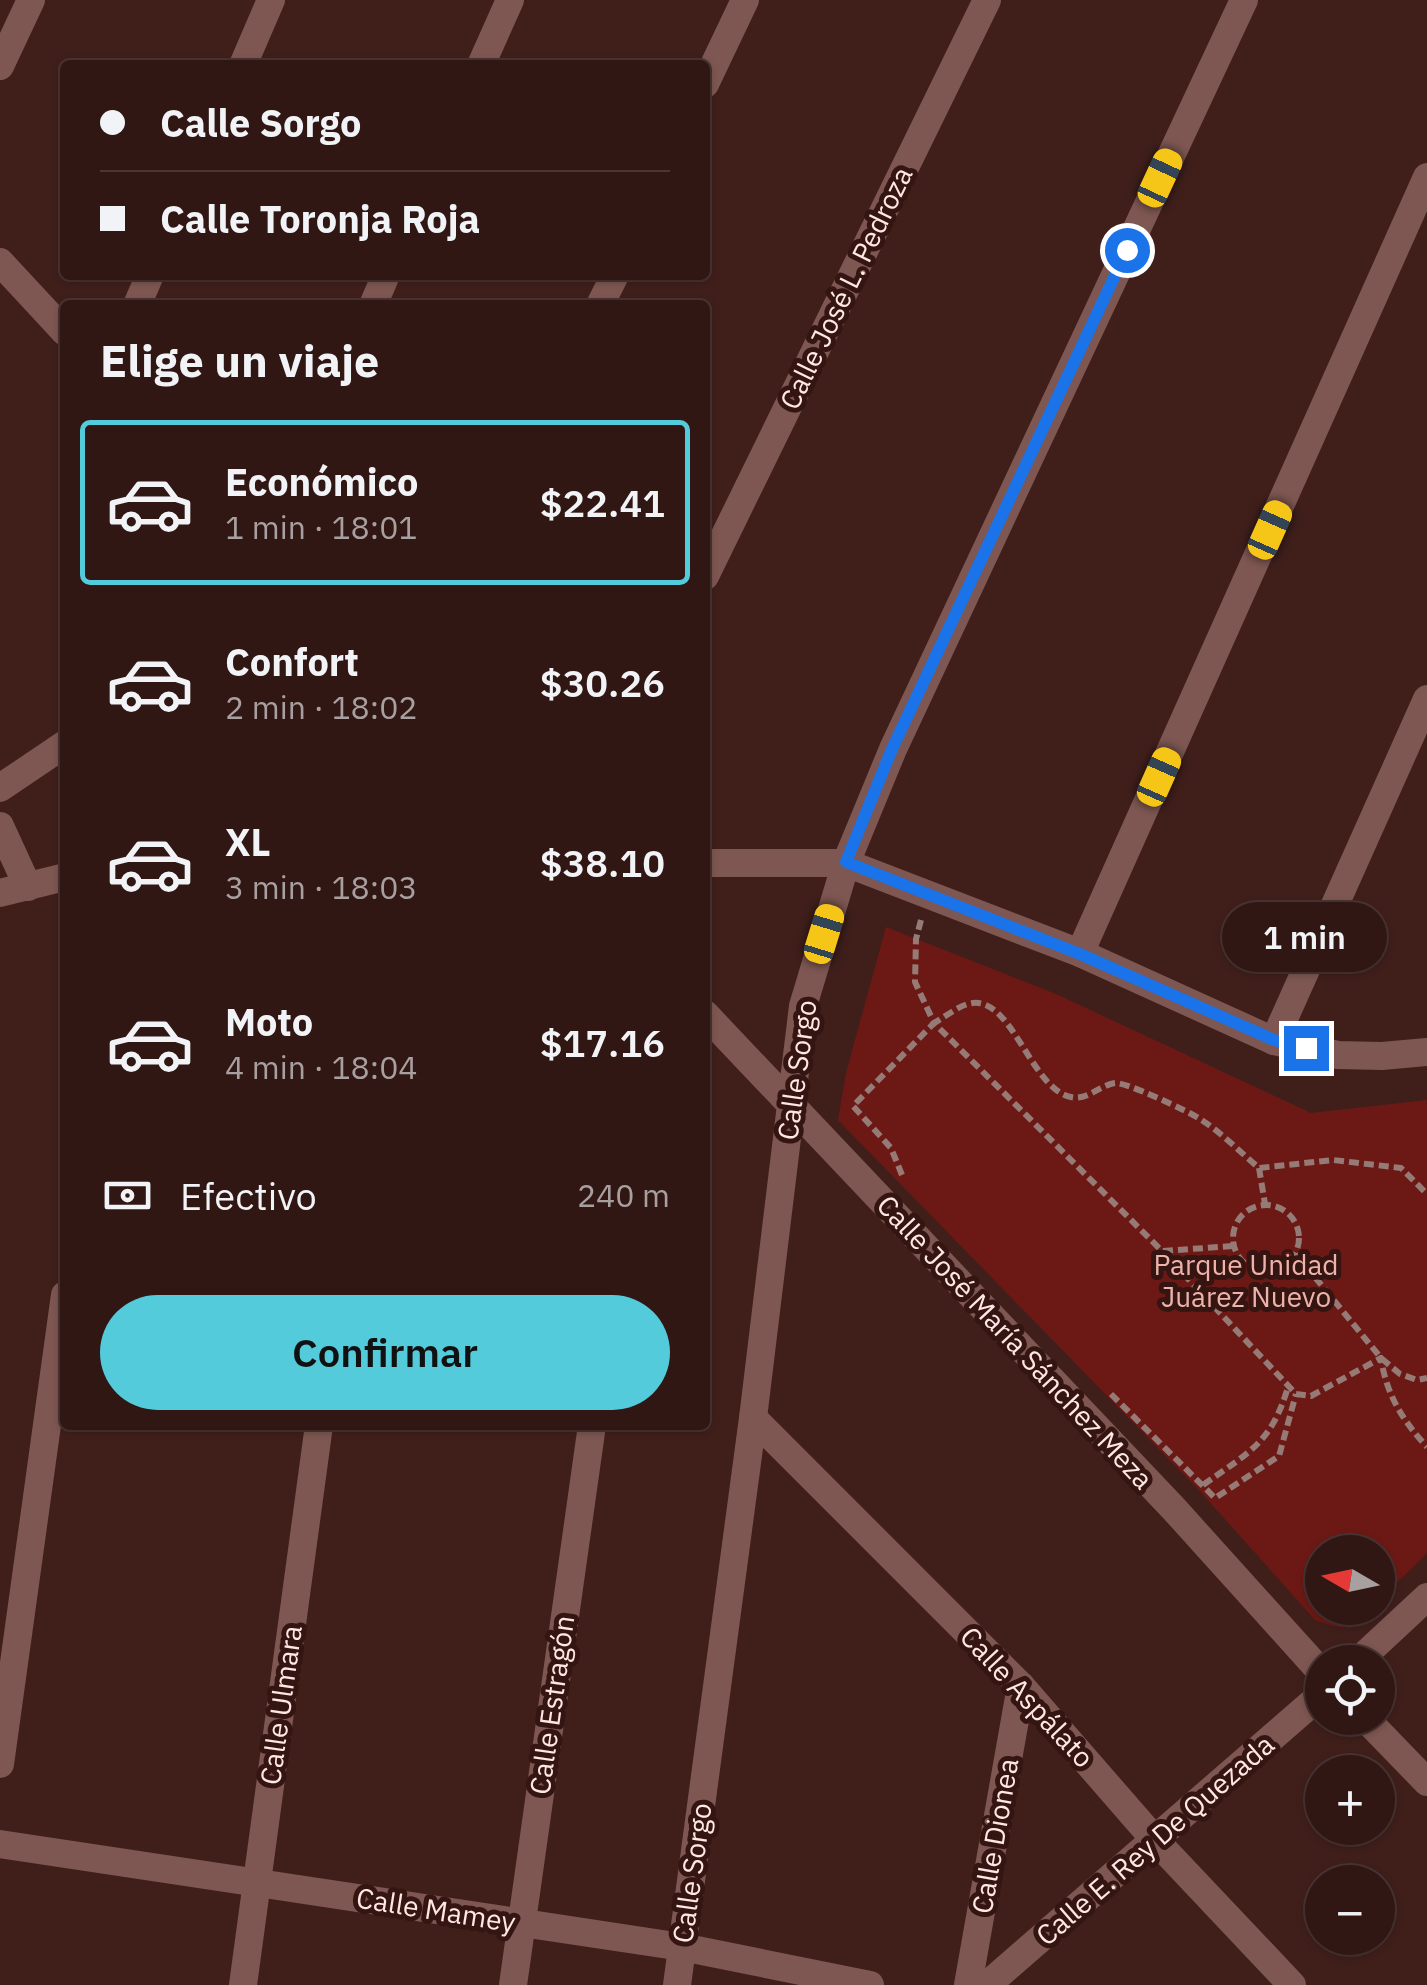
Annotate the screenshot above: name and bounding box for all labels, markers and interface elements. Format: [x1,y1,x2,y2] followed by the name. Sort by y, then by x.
[160,98,362,147] text: Calle Sorgo
[1134,144,1186,212] car
[771,160,920,415] street label: Calle José L. Pedroza
[160,194,480,243] text: Calle Toronja Roja
[1105,228,1150,273] route start
[100,331,379,389] text: Elige un viaje
[225,457,418,506] text: Económico
[105,458,195,548] icon: car
[540,478,665,527] text: $22.41
[1244,496,1296,564] car
[225,506,418,548] text: 1 min · 18:01
[225,637,359,686] text: Confort
[105,638,195,728] icon: car
[540,658,665,707] text: $30.26
[225,686,418,728] text: 2 min · 18:02
[1133,743,1185,811] car
[225,817,271,866] text: XL
[105,818,195,908] icon: car
[540,838,665,887] text: $38.10
[225,866,418,908] text: 3 min · 18:03
[801,901,847,967] car
[1224,903,1388,973] callout: 1 min
[1263,916,1346,958] text: 1 min
[225,997,313,1046] text: Moto
[768,997,825,1142] street label: Calle Sorgo
[105,998,195,1088] icon: car
[540,1018,665,1067] text: $17.16
[1284,1026,1329,1071] route end
[225,1046,418,1088] text: 4 min · 18:04
[100,1168,155,1223] icon: cash
[180,1171,317,1220] text: Efectivo
[577,1174,670,1216] text: 240 m
[869,1187,1162,1497] street label: Calle José María Sánchez Meza
[1153,1246,1339,1315] park label: Parque Unidad Juárez Nuevo
[100,1295,670,1410] button: Confirmar
[1305,1535,1395,1625] north arrow
[1305,1535,1395,1955] map controls
[521,1613,582,1797] street label: Calle Estragón
[952,1618,1102,1775] street label: Calle Aspálato
[251,1623,310,1787] street label: Calle Ulmara
[1305,1645,1395,1735] button: locate
[1028,1726,1282,1953] street label: Calle E. Rey De Quezada
[963,1755,1026,1916] street label: Calle Dionea
[1305,1755,1395,1845] button: +
[663,1800,720,1945] street label: Calle Sorgo
[1305,1865,1395,1955] button: −
[354,1879,518,1940] street label: Calle Mamey

